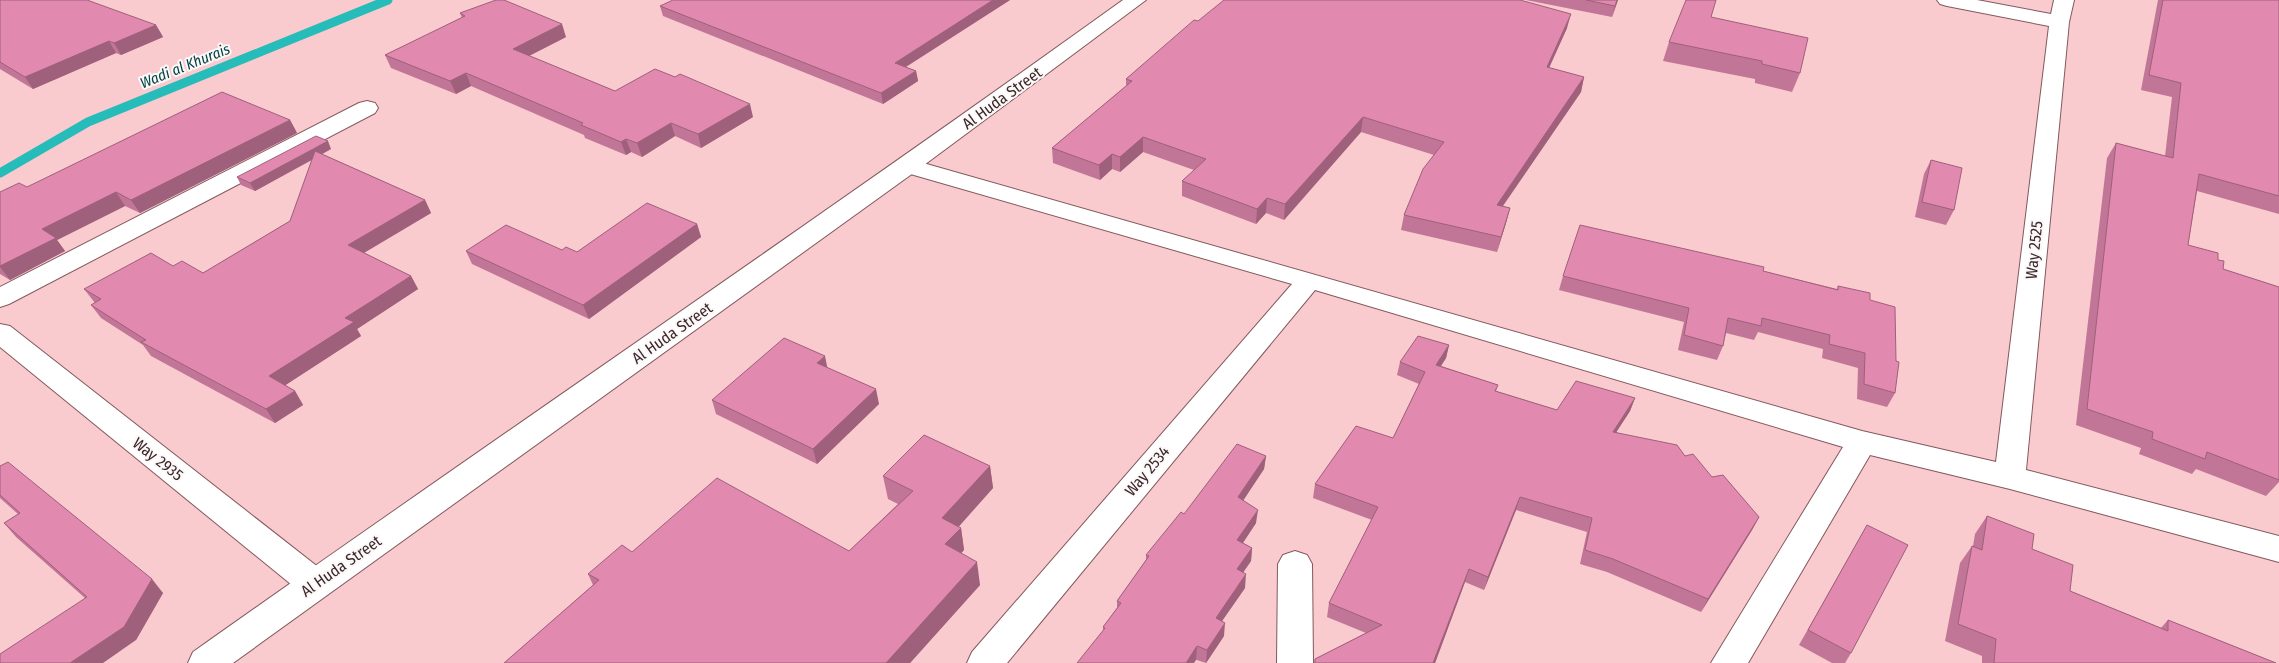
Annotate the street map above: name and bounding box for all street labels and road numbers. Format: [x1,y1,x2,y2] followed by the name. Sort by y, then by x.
[958,62,1046,133] street label: Al Huda Street
[2021,220,2047,280] street label: Way 2525
[628,298,717,368] street label: Al Huda Street
[129,433,187,485] street label: Way 2935
[1121,442,1173,500] street label: Way 2534
[297,531,386,601] street label: Al Huda Street

